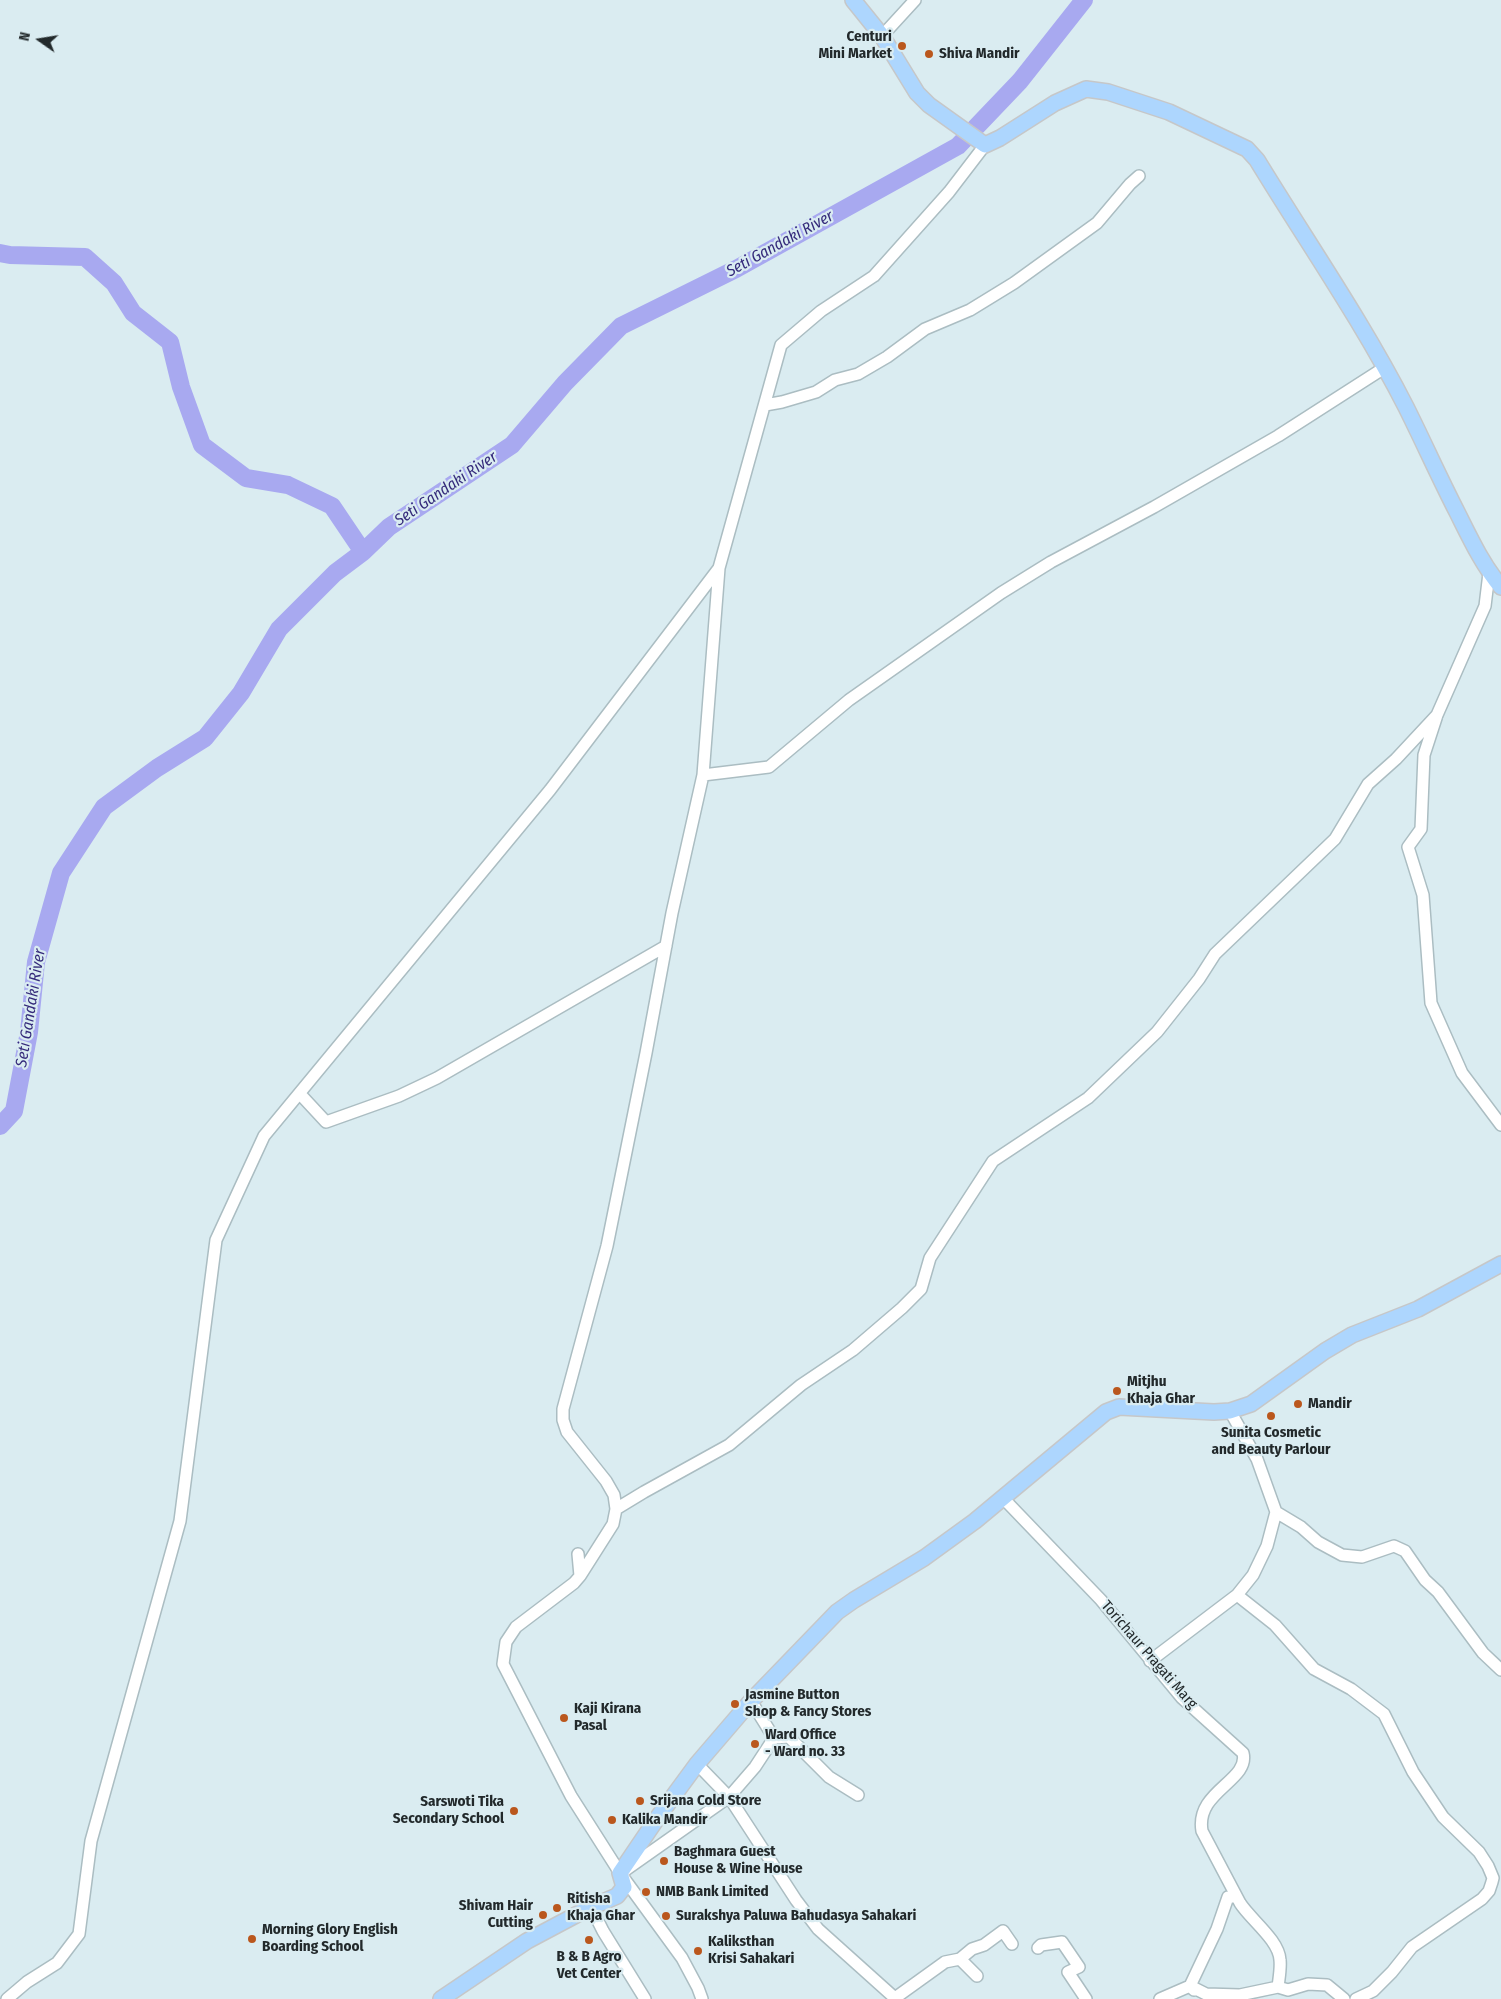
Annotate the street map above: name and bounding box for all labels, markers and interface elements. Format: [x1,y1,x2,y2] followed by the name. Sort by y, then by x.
[15,15,65,65] north arrow
[818,28,892,63] place label: Centuri Mini Market
[16,31,34,43] text: N
[896,40,908,52] marker: Centuri Mini Market
[939,45,1020,63] place label: Shiva Mandir
[923,48,935,60] marker: Shiva Mandir
[723,207,837,281] water label: Seti Gandaki River
[391,448,501,530] water label: Seti Gandaki River
[12,948,50,1068] water label: Seti Gandaki River
[1127,1373,1195,1408] place label: Mitjhu Khaja Ghar
[1111,1385,1123,1397] marker: Mitjhu Khaja Ghar
[1308,1395,1352,1413] place label: Mandir
[1292,1398,1304,1410] marker: Mandir
[1265,1410,1277,1422] marker: Sunita Cosmetic and Beauty Parlour
[1212,1424,1330,1459] place label: Sunita Cosmetic and Beauty Parlour
[1097,1597,1201,1713] street label: Torichaur Pragati Marg
[745,1686,871,1721] place label: Jasmine Button Shop & Fancy Stores
[729,1698,741,1710] marker: Jasmine Button Shop & Fancy Stores
[574,1700,641,1735] place label: Kaji Kirana Pasal
[558,1712,570,1724] marker: Kaji Kirana Pasal
[765,1726,845,1761] place label: Ward Office - Ward no. 33
[749,1738,761,1750] marker: Ward Office - Ward no. 33
[650,1792,761,1810] place label: Srijana Cold Store
[393,1793,504,1828] place label: Sarswoti Tika Secondary School
[634,1795,646,1807] marker: Srijana Cold Store
[508,1805,520,1817] marker: Sarswoti Tika Secondary School
[622,1811,708,1829] place label: Kalika Mandir
[606,1814,618,1826] marker: Kalika Mandir
[674,1843,803,1878] place label: Baghmara Guest House & Wine House
[658,1855,670,1867] marker: Baghmara Guest House & Wine House
[656,1883,769,1901] place label: NMB Bank Limited
[640,1886,652,1898] marker: NMB Bank Limited
[567,1890,635,1925] place label: Ritisha Khaja Ghar
[459,1897,533,1932] place label: Shivam Hair Cutting
[551,1902,563,1914] marker: Ritisha Khaja Ghar
[676,1907,916,1925] place label: Surakshya Paluwa Bahudasya Sahakari
[537,1909,549,1921] marker: Shivam Hair Cutting
[660,1910,672,1922] marker: Surakshya Paluwa Bahudasya Sahakari
[262,1921,398,1956] place label: Morning Glory English Boarding School
[246,1933,258,1945] marker: Morning Glory English Boarding School
[708,1933,794,1968] place label: Kaliksthan Krisi Sahakari
[583,1934,595,1946] marker: B & B Agro Vet Center
[692,1945,704,1957] marker: Kaliksthan Krisi Sahakari
[556,1948,622,1983] place label: B & B Agro Vet Center

